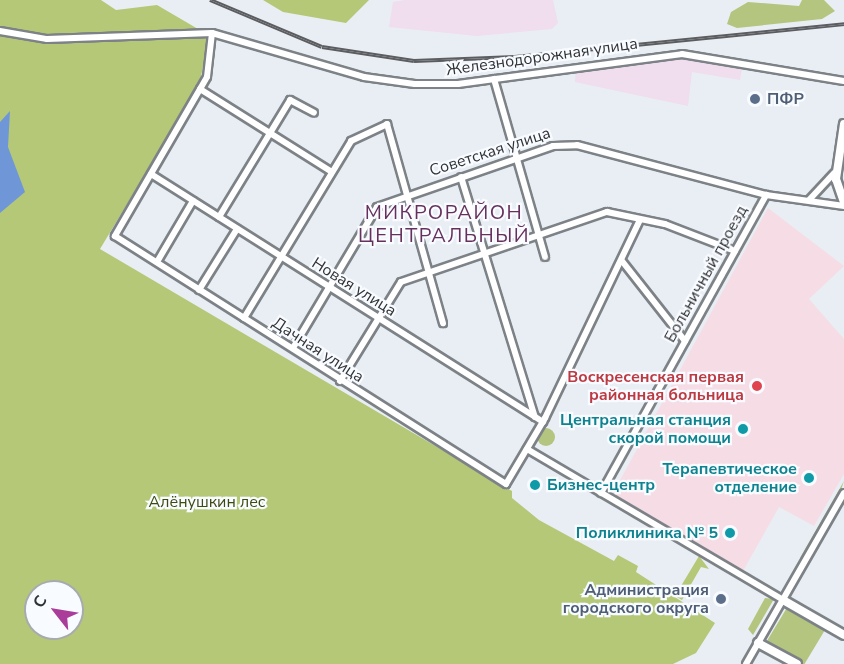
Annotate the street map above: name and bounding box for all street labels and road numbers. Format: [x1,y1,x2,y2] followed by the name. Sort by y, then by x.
[445,34,639,80] street label: Железнодорожная улица
[427,123,553,181] street label: Советская улица
[660,202,752,346] street label: Больничный проезд
[308,253,400,321] street label: Новая улица
[269,313,367,387] street label: Дачная улица

